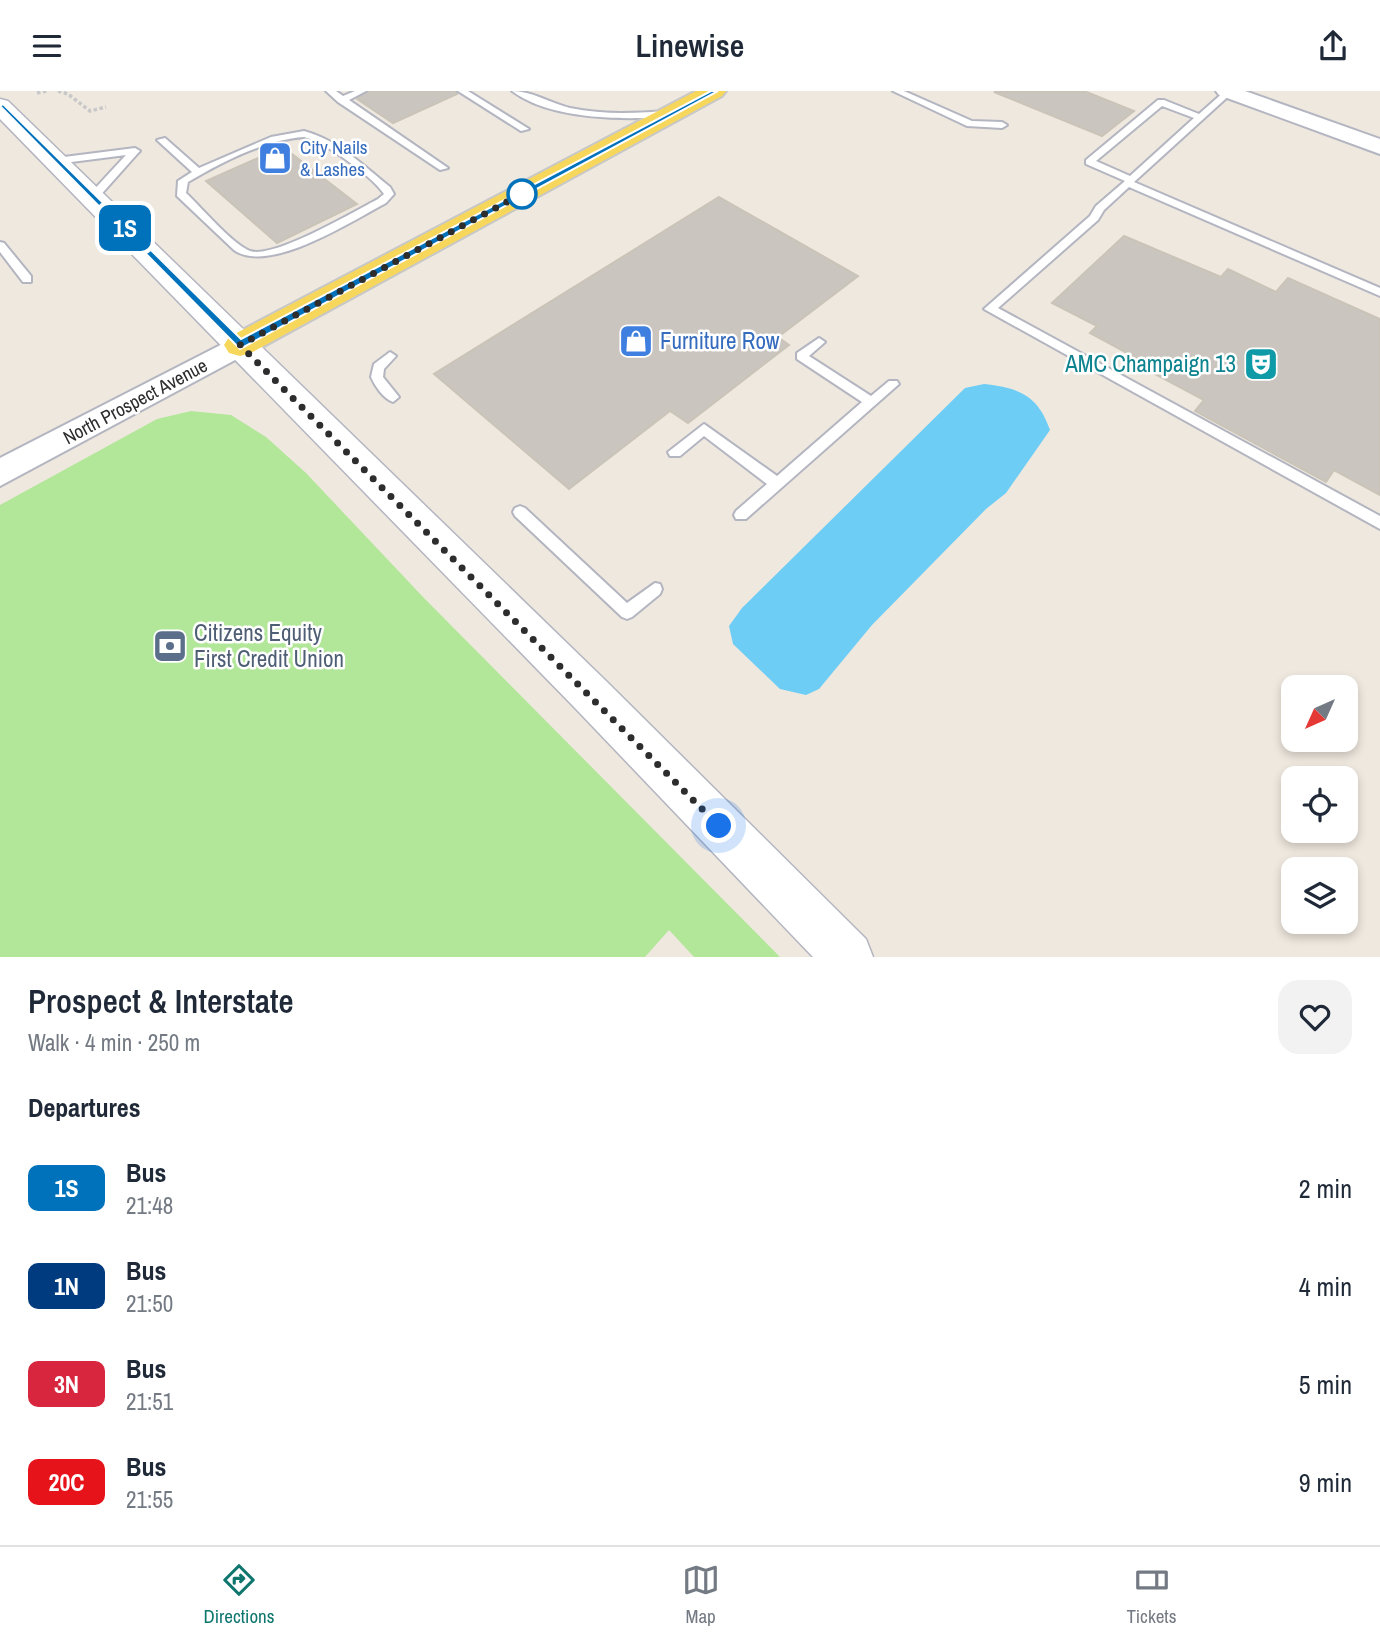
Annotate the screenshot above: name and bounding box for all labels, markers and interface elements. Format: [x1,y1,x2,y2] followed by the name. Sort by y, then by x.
[636,24,744,67] text: Linewise
[28,27,66,65] icon: menu
[1314,27,1352,65] icon: share
[300,134,368,182] place label: City Nails & Lashes
[256,139,294,177] shop icon: City Nails & Lashes
[507,179,537,209] unlabelled marker
[94,205,156,251] line badge: 1S
[113,212,137,244] text: 1S
[617,322,655,360] shop icon: Furniture Row
[660,325,780,356] place label: Furniture Row
[1242,345,1280,383] theatre icon: AMC Champaign 13
[1064,348,1236,379] place label: AMC Champaign 13
[58,352,212,450] street label: North Prospect Avenue
[194,617,344,674] place label: Citizens Equity First Credit Union
[151,627,189,665] bank icon: Citizens Equity First Credit Union
[1281,675,1358,753] north arrow
[1281,675,1358,934] map controls
[1281,766,1358,843] button: locate
[701,808,736,843] your location
[1281,857,1358,934] button: layers
[28,979,294,1023] text: Prospect & Interstate
[1278,980,1352,1054] button: heart
[28,1027,200,1058] text: Walk · 4 min · 250 m
[28,1090,141,1125] text: Departures
[126,1155,166,1190] text: Bus
[1299,1171,1352,1206] text: 2 min
[54,1172,79,1204] text: 1S
[126,1190,173,1221] text: 21:48
[126,1253,166,1288] text: Bus
[1299,1269,1352,1304] text: 4 min
[54,1270,79,1302] text: 1N
[126,1288,173,1319] text: 21:50
[126,1351,166,1386] text: Bus
[1299,1367,1352,1402] text: 5 min
[54,1368,79,1400] text: 3N
[126,1386,173,1417] text: 21:51
[126,1449,166,1484] text: Bus
[1299,1465,1352,1500] text: 9 min
[48,1466,85,1498] text: 20C
[126,1484,173,1515] text: 21:55
[204,1561,275,1629] tab: Directions
[682,1561,720,1629] tab: Map
[1127,1561,1176,1629] tab: Tickets

